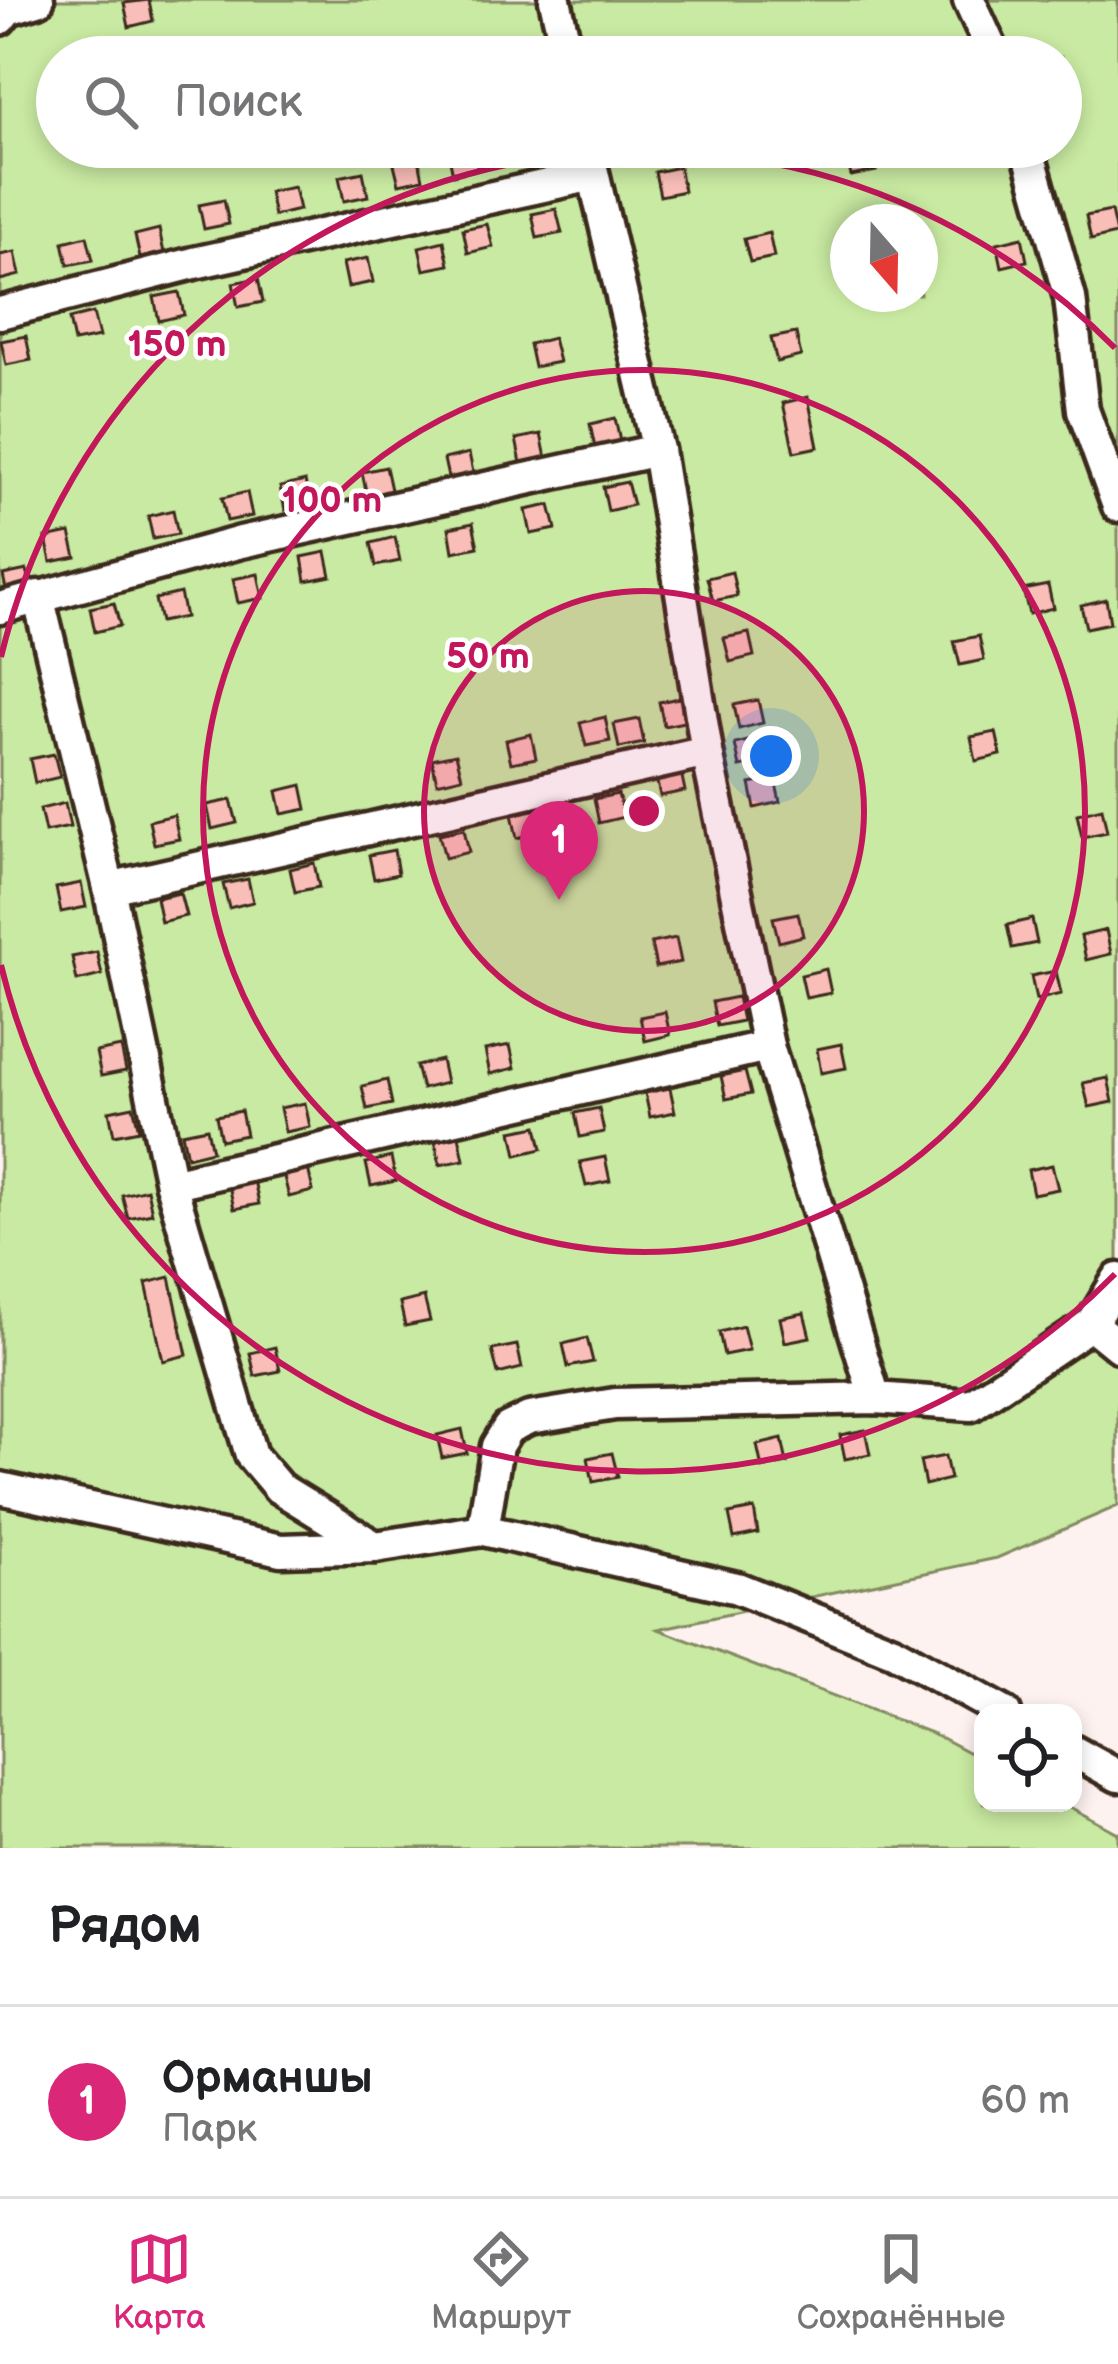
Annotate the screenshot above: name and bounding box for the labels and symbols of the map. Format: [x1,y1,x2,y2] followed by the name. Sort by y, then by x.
[830,204,938,312] north arrow
[128,324,226,367] text: 150 m
[282,480,382,523] text: 100 m
[446,636,530,679] text: 50 m
[741,726,801,786] your location
[623,790,665,832] centre of rings
[520,801,598,900] pin: 1

